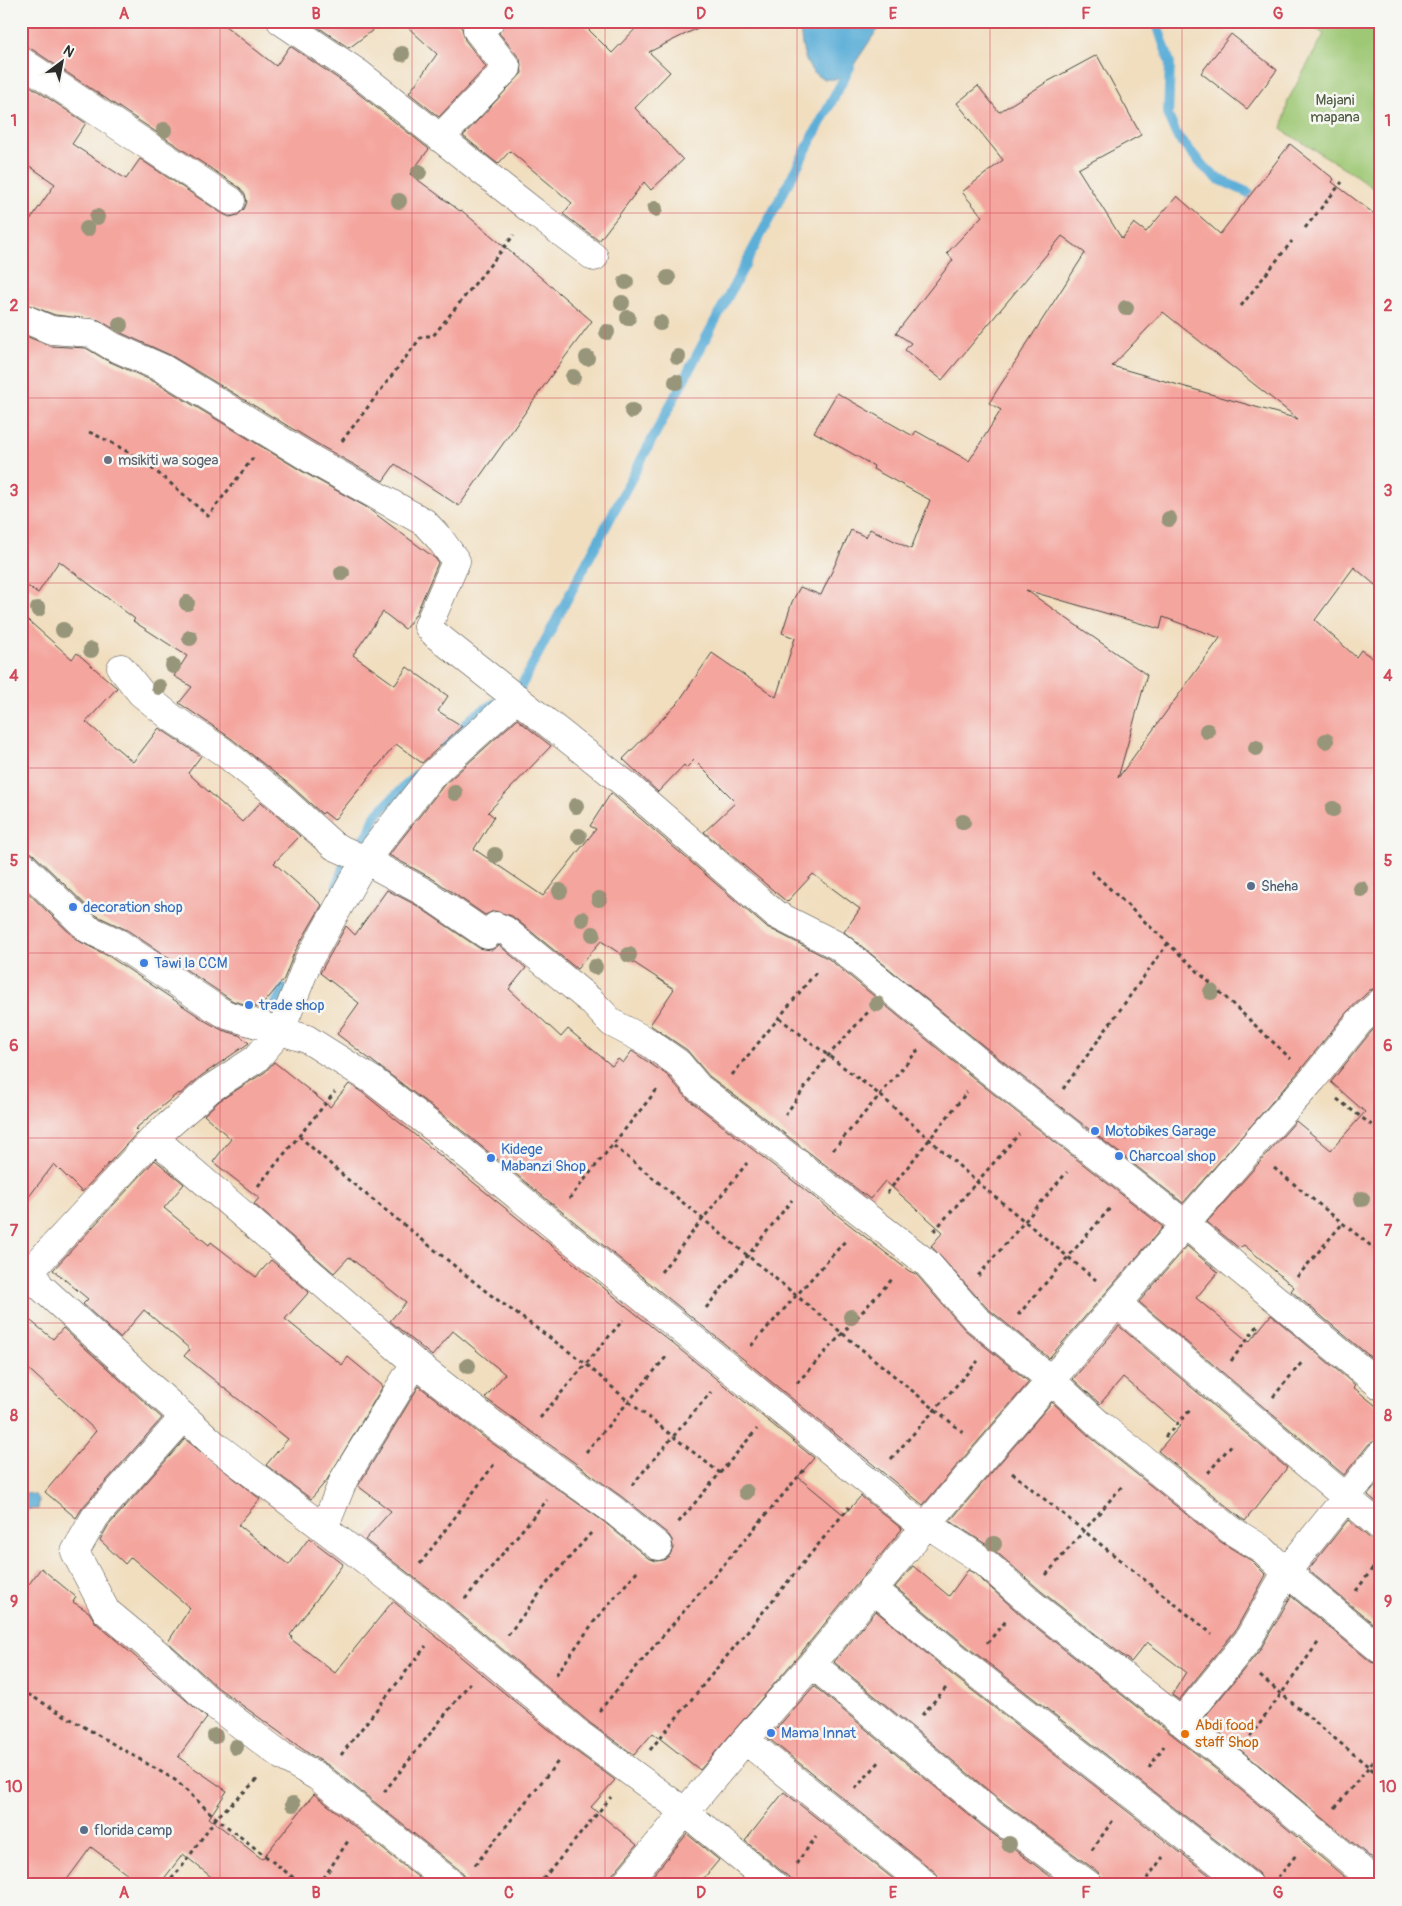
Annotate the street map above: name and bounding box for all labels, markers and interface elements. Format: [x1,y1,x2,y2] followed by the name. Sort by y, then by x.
[119,4,130,24] text: A
[311,4,321,24] text: B
[504,4,514,24] text: C
[696,4,706,24] text: D
[889,4,898,24] text: E
[1081,4,1091,24] text: F
[1273,4,1284,24] text: G
[38,38,88,88] north arrow
[60,42,77,61] text: N
[1310,91,1360,127] park label: Majani mapana
[11,111,17,131] text: 1
[1385,111,1391,131] text: 1
[10,296,19,316] text: 2
[1384,296,1393,316] text: 2
[118,451,218,470] place label: msikiti wa sogea
[102,454,114,466] marker: msikiti wa sogea
[10,481,19,501] text: 3
[1384,481,1393,501] text: 3
[9,666,19,686] text: 4
[1383,666,1393,686] text: 4
[10,851,19,871] text: 5
[1384,851,1393,871] text: 5
[1261,877,1298,896] place label: Sheha
[1245,880,1257,892] marker: Sheha
[83,898,183,917] place label: decoration shop
[67,901,79,913] marker: decoration shop
[154,954,228,973] place label: Tawi la CCM
[138,957,150,969] marker: Tawi la CCM
[258,996,325,1015] place label: trade shop
[243,999,255,1011] marker: trade shop
[9,1036,19,1056] text: 6
[1383,1036,1393,1056] text: 6
[1105,1122,1216,1141] place label: Motobikes Garage
[1089,1125,1101,1137] marker: Motobikes Garage
[501,1140,586,1176] place label: Kidege Mabanzi Shop
[1129,1147,1216,1166] place label: Charcoal shop
[1113,1150,1125,1162] marker: Charcoal shop
[485,1152,497,1164] marker: Kidege Mabanzi Shop
[10,1221,19,1241] text: 7
[1384,1221,1393,1241] text: 7
[10,1406,18,1426] text: 8
[1384,1406,1392,1426] text: 8
[10,1592,18,1612] text: 9
[1384,1592,1392,1612] text: 9
[1195,1716,1259,1752] place label: Abdi food staff Shop
[781,1724,857,1743] place label: Mama Innat
[765,1727,777,1739] marker: Mama Innat
[1179,1728,1191,1740] marker: Abdi food staff Shop
[5,1777,23,1797] text: 10
[1379,1777,1397,1797] text: 10
[94,1821,172,1840] place label: florida camp
[78,1824,90,1836] marker: florida camp
[119,1883,130,1903] text: A
[311,1883,321,1903] text: B
[504,1883,514,1903] text: C
[696,1883,706,1903] text: D
[889,1883,898,1903] text: E
[1081,1883,1091,1903] text: F
[1273,1883,1284,1903] text: G

